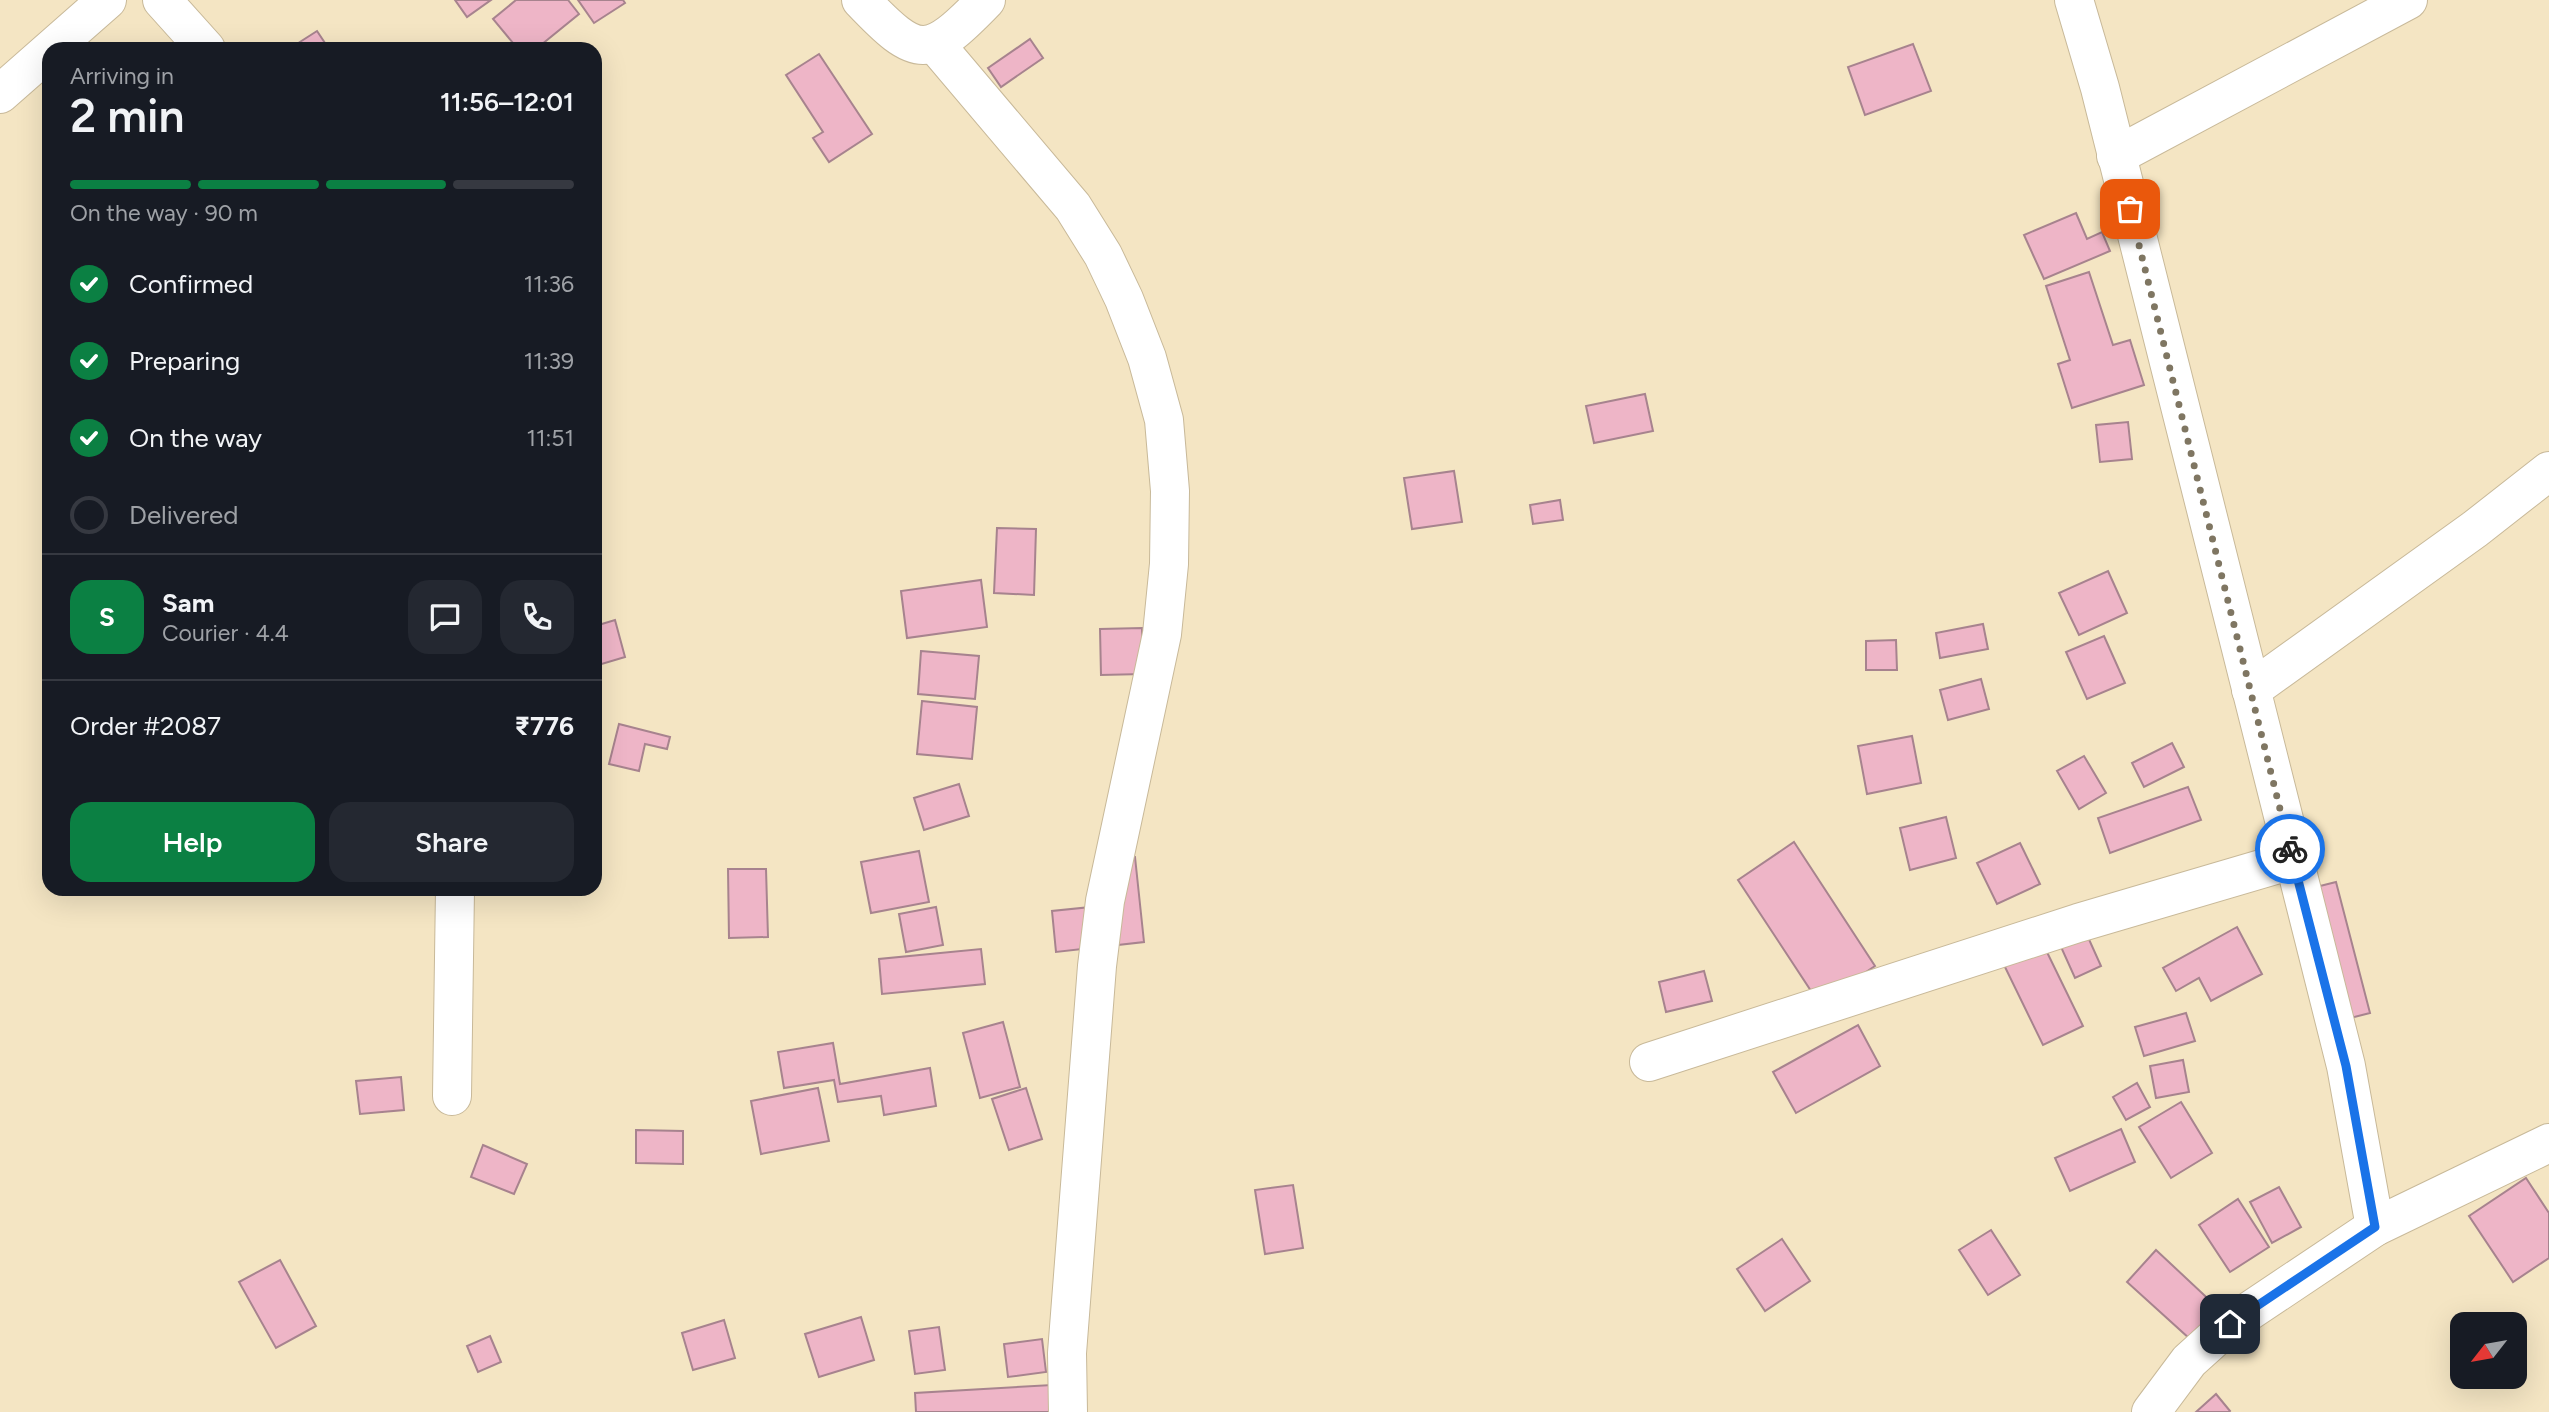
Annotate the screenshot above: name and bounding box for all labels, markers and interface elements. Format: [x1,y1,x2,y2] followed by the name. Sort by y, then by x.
[70,62,174,90] text: Arriving in
[440,86,574,118] text: 11:56–12:01
[70,88,185,144] text: 2 min
[2100,179,2160,239] pin
[2111,190,2149,228] icon: bag
[70,199,258,227] text: On the way · 90 m
[70,265,108,303] icon: check
[129,268,253,300] text: Confirmed
[524,270,574,298] text: 11:36
[70,342,108,380] icon: check
[129,345,240,377] text: Preparing
[524,347,574,375] text: 11:39
[70,419,108,457] icon: check
[129,422,262,454] text: On the way
[526,424,574,452] text: 11:51
[129,499,238,531] text: Delivered
[408,580,482,654] button: chat
[500,580,574,654] button: phone
[162,587,214,619] text: Sam
[99,601,115,633] text: S
[162,619,289,647] text: Courier · 4.4
[70,710,221,742] text: Order #2087
[514,710,574,742] text: ₹776
[70,802,315,882] button: Help
[329,802,574,882] button: Share
[2255,814,2325,884] courier
[2271,830,2309,868] icon: bike
[2200,1294,2260,1354] pin
[2211,1305,2249,1343] icon: home
[2450,1312,2527,1390] north arrow
[2450,1312,2527,1389] map controls

